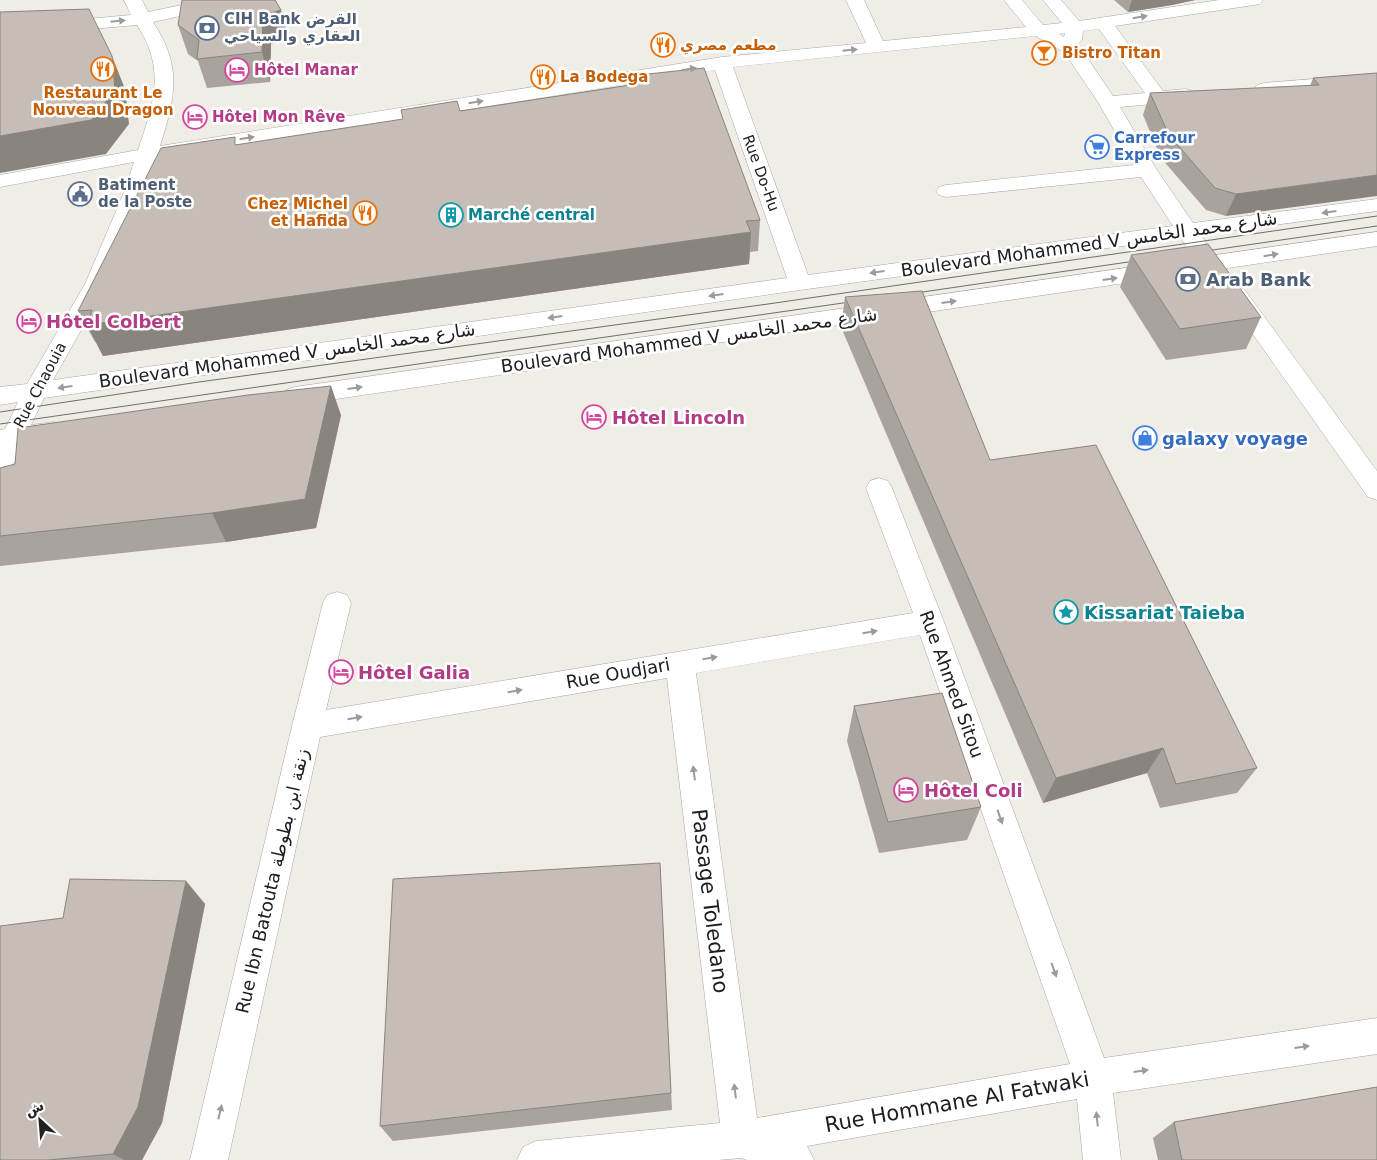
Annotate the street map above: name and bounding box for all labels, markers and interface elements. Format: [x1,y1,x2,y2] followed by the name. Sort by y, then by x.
[224,10,360,46] place label: CIH Bank القرض العقاري والسياحي
[1133,13,1149,21] one-way arrow
[194,15,220,41] bank icon: CIH Bank القرض العقاري والسياحي
[111,17,127,25] one-way arrow
[650,32,676,58] restaurant icon: مطعم مصري
[680,36,777,55] place label: مطعم مصري
[1031,40,1057,66] bar icon: Bistro Titan
[1062,44,1161,62] place label: Bistro Titan
[843,46,859,54] one-way arrow
[90,56,116,82] restaurant icon: Restaurant Le Nouveau Dragon
[224,57,250,83] hotel icon: Hôtel Manar
[254,61,358,79] place label: Hôtel Manar
[530,64,556,90] restaurant icon: La Bodega
[681,64,697,72] one-way arrow
[560,68,648,86] place label: La Bodega
[32,84,174,119] place label: Restaurant Le Nouveau Dragon
[469,98,485,106] one-way arrow
[182,104,208,130] hotel icon: Hôtel Mon Rêve
[212,108,345,126] place label: Hôtel Mon Rêve
[1114,129,1196,164] place label: Carrefour Express
[739,132,783,214] street label: Rue Do-Hu
[239,134,255,142] one-way arrow
[1084,134,1110,160] supermarket icon: Carrefour Express
[98,176,192,211] place label: Batiment de la Poste
[67,181,93,207] public building icon: Batiment de la Poste
[247,195,348,230] place label: Chez Michel et Hafida
[352,200,378,226] restaurant icon: Chez Michel et Hafida
[438,202,464,228] building icon: Marché central
[468,206,595,224] place label: Marché central
[899,207,1279,282] street label: Boulevard Mohammed V شارع محمد الخامس
[1320,208,1336,216] one-way arrow
[1263,251,1279,259] one-way arrow
[1175,266,1201,292] bank icon: Arab Bank
[869,268,885,276] one-way arrow
[1206,269,1312,290] place label: Arab Bank
[1102,274,1118,282] one-way arrow
[708,291,724,299] one-way arrow
[942,298,958,306] one-way arrow
[499,303,879,378] street label: Boulevard Mohammed V شارع محمد الخامس
[16,308,42,334] hotel icon: Hôtel Colbert
[46,311,181,332] place label: Hôtel Colbert
[547,314,563,322] one-way arrow
[97,318,477,393] street label: Boulevard Mohammed V شارع محمد الخامس
[10,339,70,431] street label: Rue Chaouia
[57,383,73,391] one-way arrow
[348,383,364,391] one-way arrow
[581,404,607,430] hotel icon: Hôtel Lincoln
[612,407,745,428] place label: Hôtel Lincoln
[1132,425,1158,451] shop icon: galaxy voyage
[1162,428,1308,449] place label: galaxy voyage
[1053,599,1079,625] place icon: Kissariat Taieba
[1084,602,1245,623] place label: Kissariat Taieba
[916,607,988,761] street label: Rue Ahmed Sitou
[863,628,879,636] one-way arrow
[564,654,672,692] street label: Rue Oudjari
[702,654,718,662] one-way arrow
[328,659,354,685] hotel icon: Hôtel Galia
[358,662,470,683] place label: Hôtel Galia
[507,686,523,694] one-way arrow
[347,714,363,722] one-way arrow
[231,747,314,1016] street label: Rue Ibn Batouta زنقة ابن بطوطة
[690,765,698,781] one-way arrow
[893,777,919,803] hotel icon: Hôtel Coli
[924,780,1023,801] place label: Hôtel Coli
[687,807,733,995] street label: Passage Toledano
[997,809,1004,824] one-way arrow
[1051,962,1058,977] one-way arrow
[1294,1043,1310,1051] one-way arrow
[823,1067,1091,1137] street label: Rue Hommane Al Fatwaki
[1134,1067,1150,1075] one-way arrow
[731,1082,739,1098] one-way arrow
[15,1095,65,1145] north arrow
[22,1097,46,1120] text: ش
[216,1105,224,1120] one-way arrow
[1093,1111,1101,1127] one-way arrow

